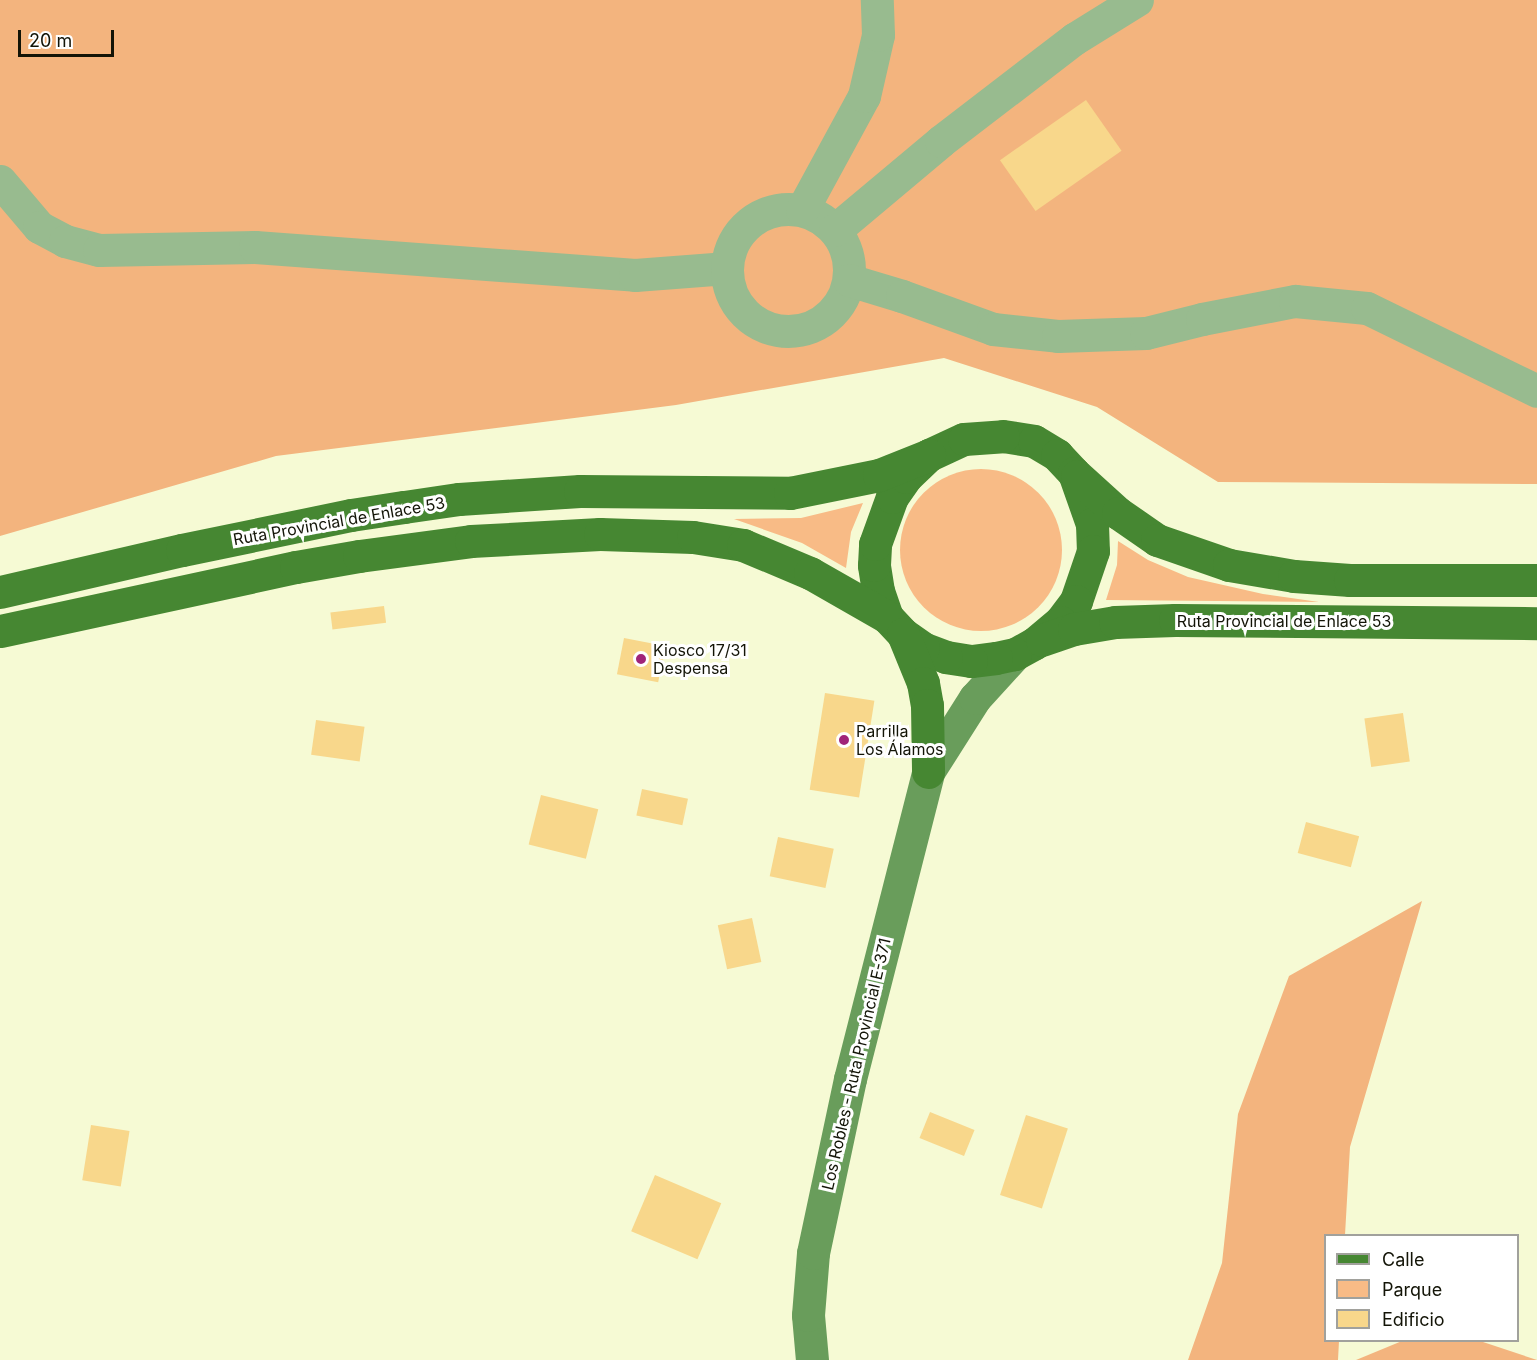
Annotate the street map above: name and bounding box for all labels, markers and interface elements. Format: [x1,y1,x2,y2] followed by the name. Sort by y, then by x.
[21,18,117,56] scale bar
[29,30,72,51] text: 20 m
[232,493,446,549] street label: Ruta Provincial de Enlace 53
[1177,611,1391,631] street label: Ruta Provincial de Enlace 53
[653,640,747,678] place label: Kiosco 17/31 Despensa
[634,652,648,666] marker: Kiosco 17/31 Despensa
[856,721,944,759] place label: Parrilla Los Álamos
[837,733,851,747] marker: Parrilla Los Álamos
[818,936,894,1192] street label: Los Robles - Ruta Provincial E-371
[1324,1234,1519,1342] legend
[1382,1249,1424,1270] text: Calle
[1382,1279,1442,1300] text: Parque
[1382,1309,1445,1330] text: Edificio

